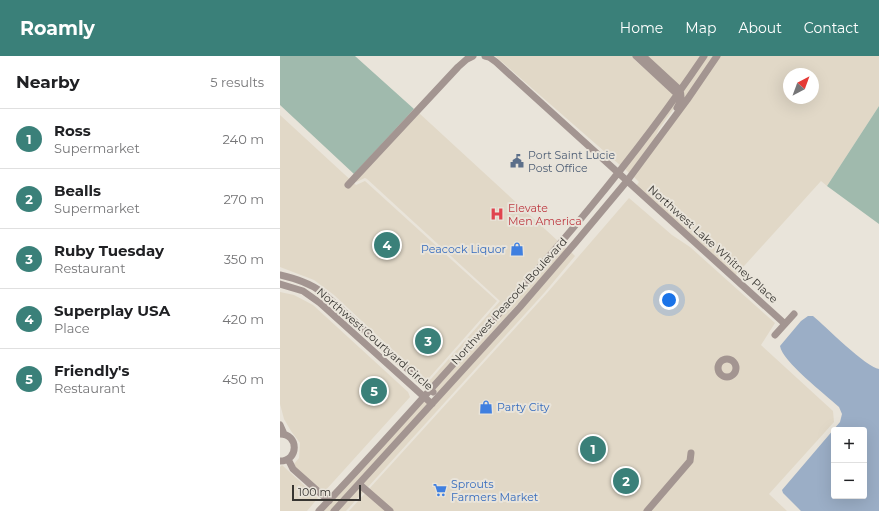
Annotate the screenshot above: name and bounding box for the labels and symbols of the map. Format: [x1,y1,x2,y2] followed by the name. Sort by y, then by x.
[783,68,819,104] north arrow
[528,148,615,175] place label: Port Saint Lucie Post Office
[509,153,525,169] public building icon: Port Saint Lucie Post Office
[645,182,781,306] street label: Northwest Lake Whitney Place
[508,201,582,228] place label: Elevate Men America
[489,206,505,222] hospital icon: Elevate Men America
[374,230,400,260] pin: 4
[448,234,570,368] street label: Northwest Peacock Boulevard
[509,241,525,257] shop icon: Peacock Liquor
[421,242,506,256] place label: Peacock Liquor
[314,285,436,393] street label: Northwest Courtyard Circle
[659,290,679,310] your location
[415,326,441,356] pin: 3
[361,376,387,406] pin: 5
[478,399,494,415] shop icon: Party City
[497,400,549,414] place label: Party City
[580,434,606,464] pin: 1
[613,466,639,496] pin: 2
[451,477,539,504] place label: Sprouts Farmers Market
[432,482,448,498] supermarket icon: Sprouts Farmers Market
[292,483,361,502] scale bar

